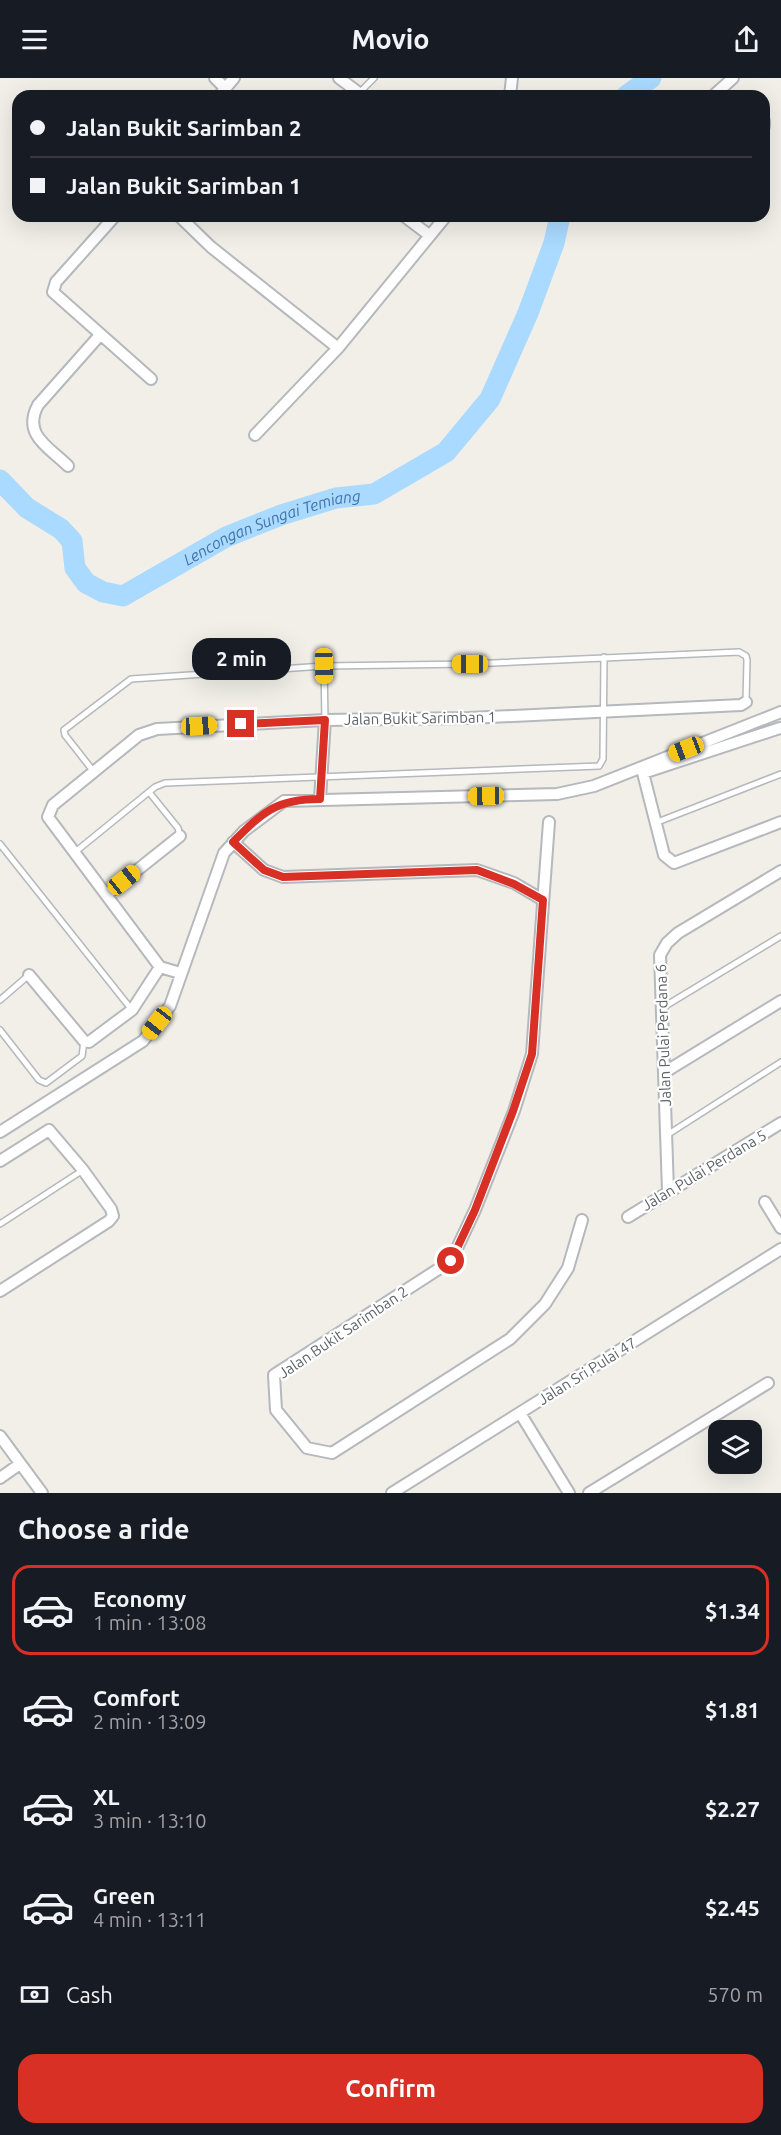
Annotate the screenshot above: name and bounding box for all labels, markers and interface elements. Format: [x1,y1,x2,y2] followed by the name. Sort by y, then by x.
[18,23,51,56] icon: menu
[730,23,763,56] icon: share
[351,24,430,54] text: Movio
[66,115,301,140] text: Jalan Bukit Sarimban 2
[66,173,301,198] text: Jalan Bukit Sarimban 1
[180,486,362,569] water label: Lencongan Sungai Temiang
[192,637,290,679] callout: 2 min
[216,647,267,670] text: 2 min
[315,648,333,684] car
[452,655,488,673] car
[344,708,496,728] street label: Jalan Bukit Sarimban 1
[227,710,254,737] route end
[181,716,217,736] car
[666,734,706,764] car
[468,787,504,805] car
[104,862,144,898] car
[652,964,674,1106] street label: Jalan Pulai Perdana 6
[139,1003,175,1043] car
[639,1126,769,1214] street label: Jalan Pulai Perdana 5
[437,1247,464,1274] route start
[275,1282,411,1382] street label: Jalan Bukit Sarimban 2
[535,1334,639,1408] street label: Jalan Sri Pulai 47
[708,1420,762,1474] map controls
[708,1420,762,1474] button: layers
[18,1514,190,1544] text: Choose a ride
[21,1583,75,1637] icon: car
[93,1586,186,1611] text: Economy
[705,1598,760,1623] text: $1.34
[93,1611,207,1634] text: 1 min · 13:08
[21,1682,75,1736] icon: car
[93,1685,180,1710] text: Comfort
[705,1697,760,1722] text: $1.81
[93,1710,207,1733] text: 2 min · 13:09
[21,1781,75,1835] icon: car
[93,1784,120,1809] text: XL
[705,1796,760,1821] text: $2.27
[93,1809,207,1832] text: 3 min · 13:10
[21,1880,75,1934] icon: car
[93,1883,155,1908] text: Green
[705,1895,760,1920] text: $2.45
[93,1908,207,1931] text: 4 min · 13:11
[18,1978,51,2011] icon: cash
[66,1982,113,2007] text: Cash
[707,1983,763,2006] text: 570 m
[18,2054,763,2123] button: Confirm

